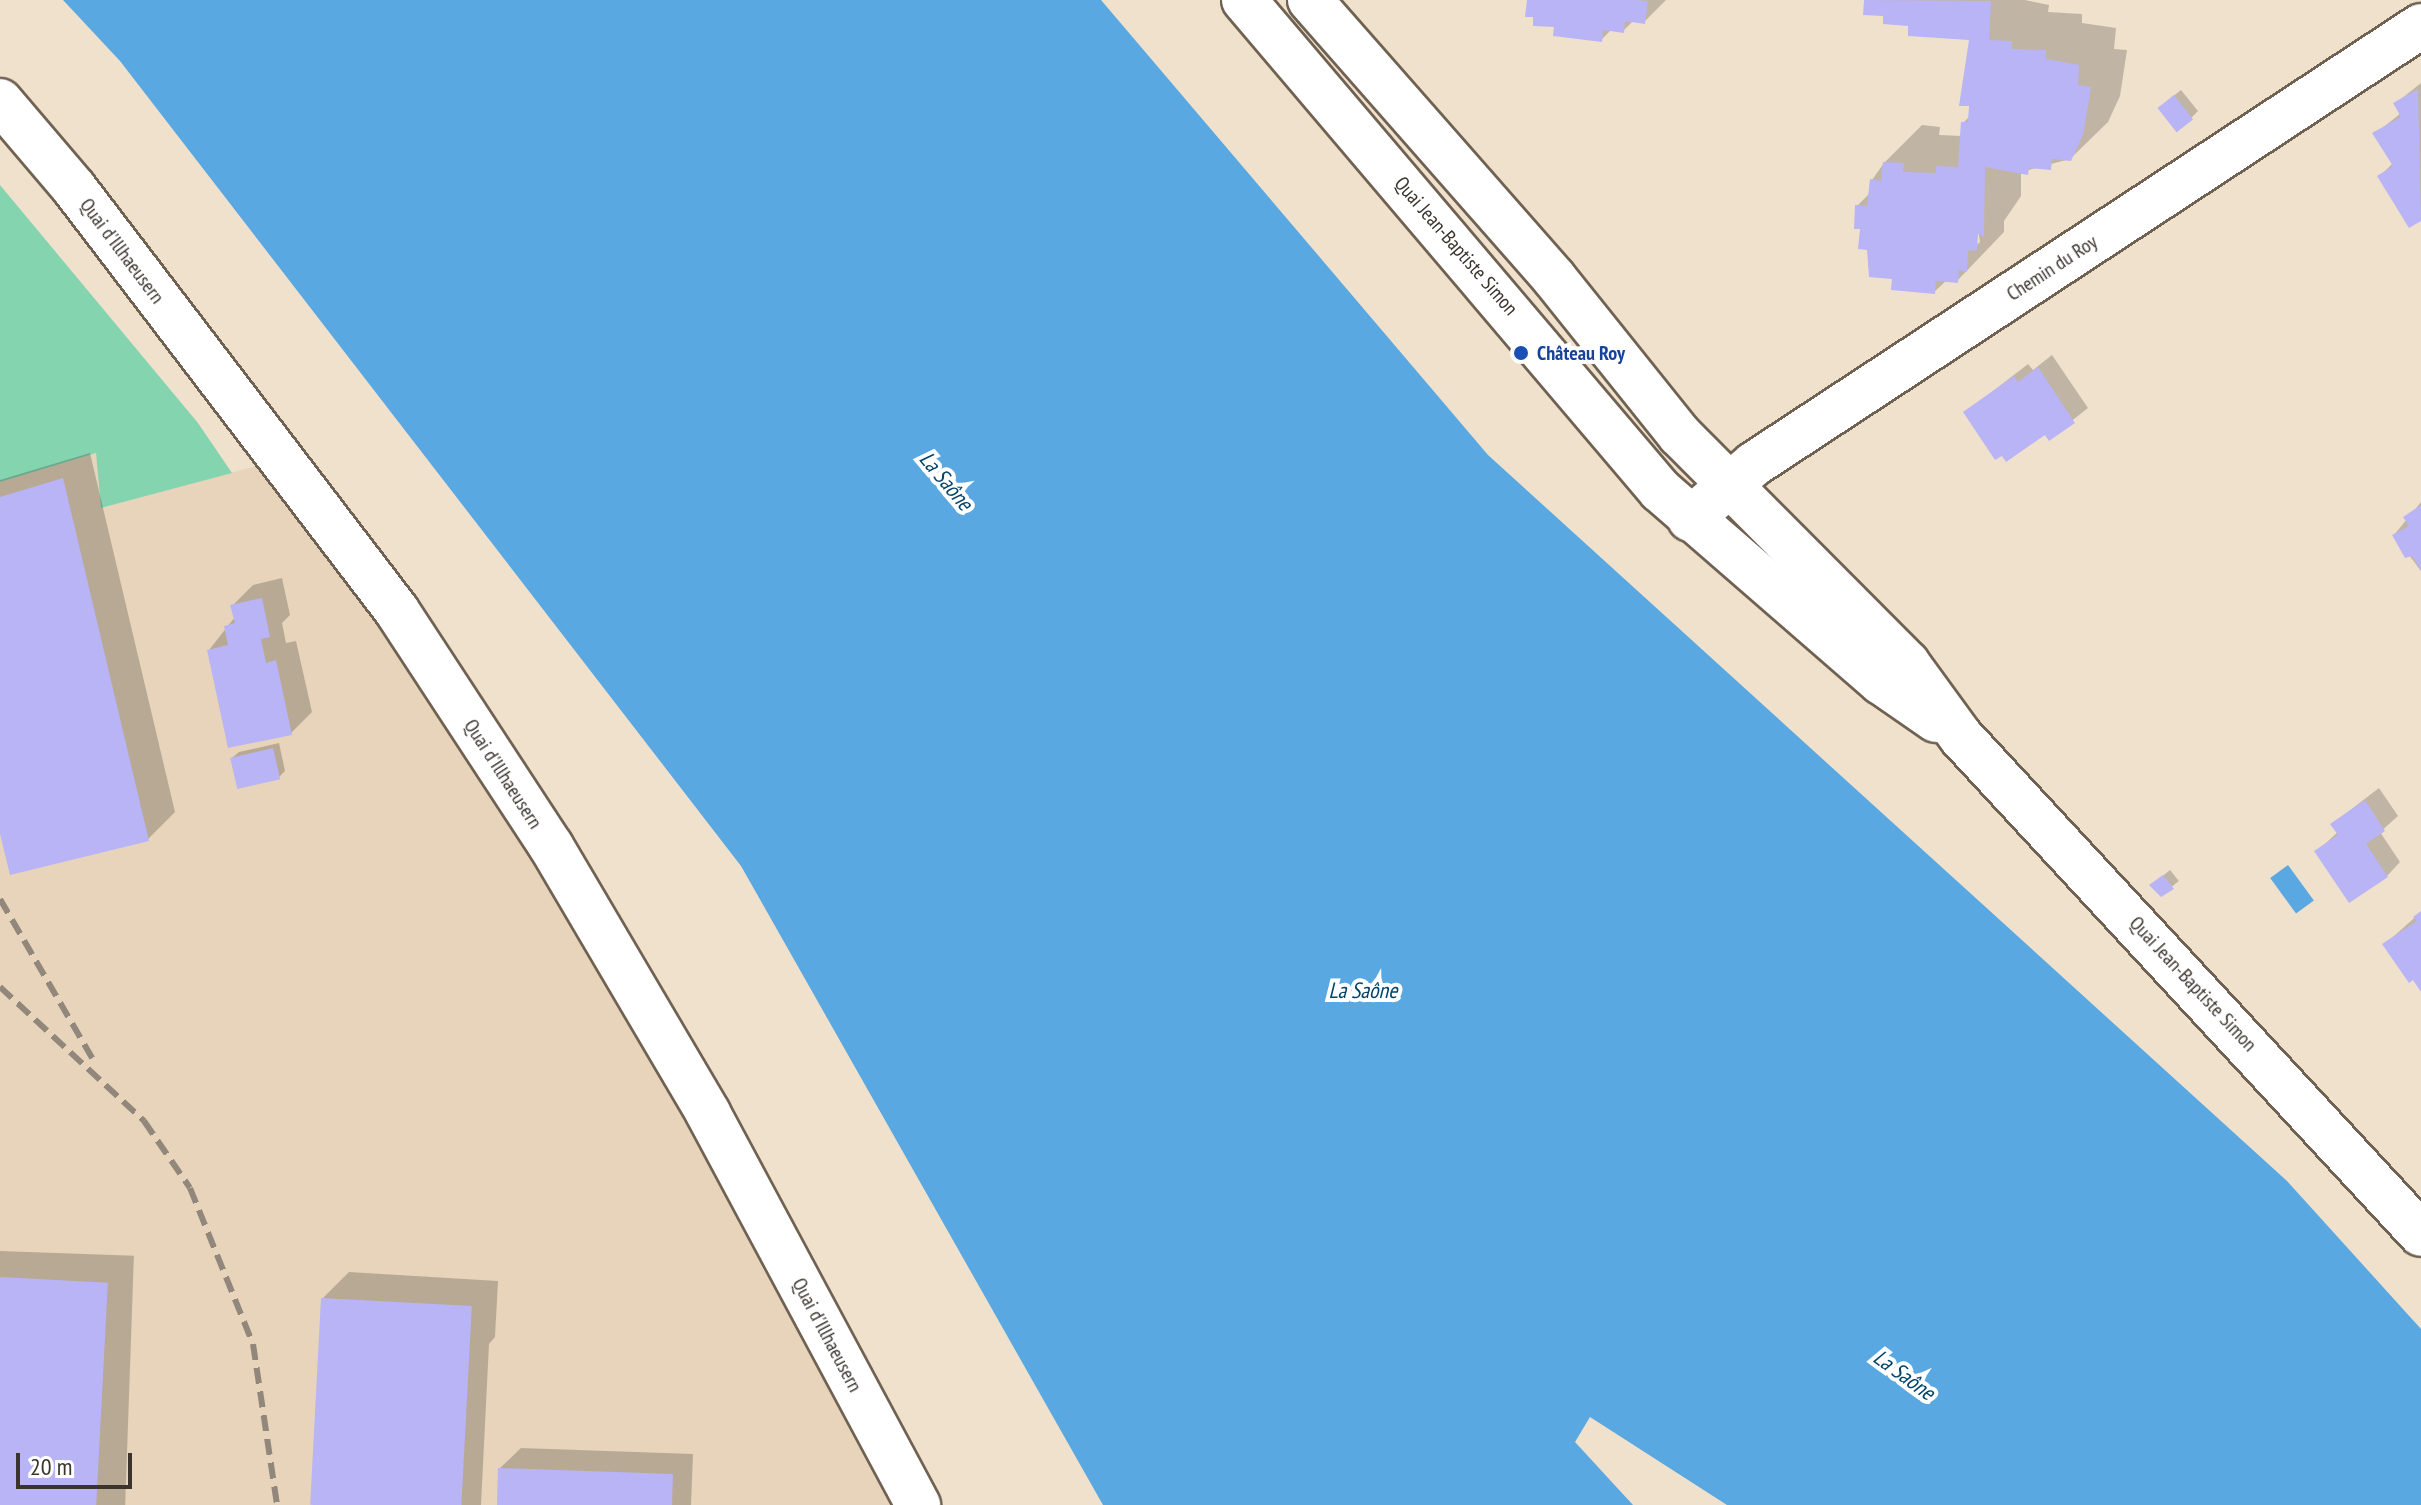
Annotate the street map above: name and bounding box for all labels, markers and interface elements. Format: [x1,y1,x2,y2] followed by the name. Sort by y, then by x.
[1389,172,1523,320] street label: Quai Jean-Baptiste Simon
[75,194,169,308] street label: Quai d'Illhaeusern
[2002,230,2102,306] street label: Chemin du Roy
[1537,341,1625,365] place label: Château Roy
[1512,344,1530,362] marker: Château Roy
[914,446,978,516] water label: La Saône
[459,715,547,833] street label: Quai d'Illhaeusern
[2124,912,2262,1056] street label: Quai Jean-Baptiste Simon
[1329,978,1397,1004] water label: La Saône
[787,1274,867,1396] street label: Quai d'Illhaeusern
[1868,1344,1940,1406] water label: La Saône
[20,1437,136,1487] scale bar
[30,1451,72,1482] text: 20 m

